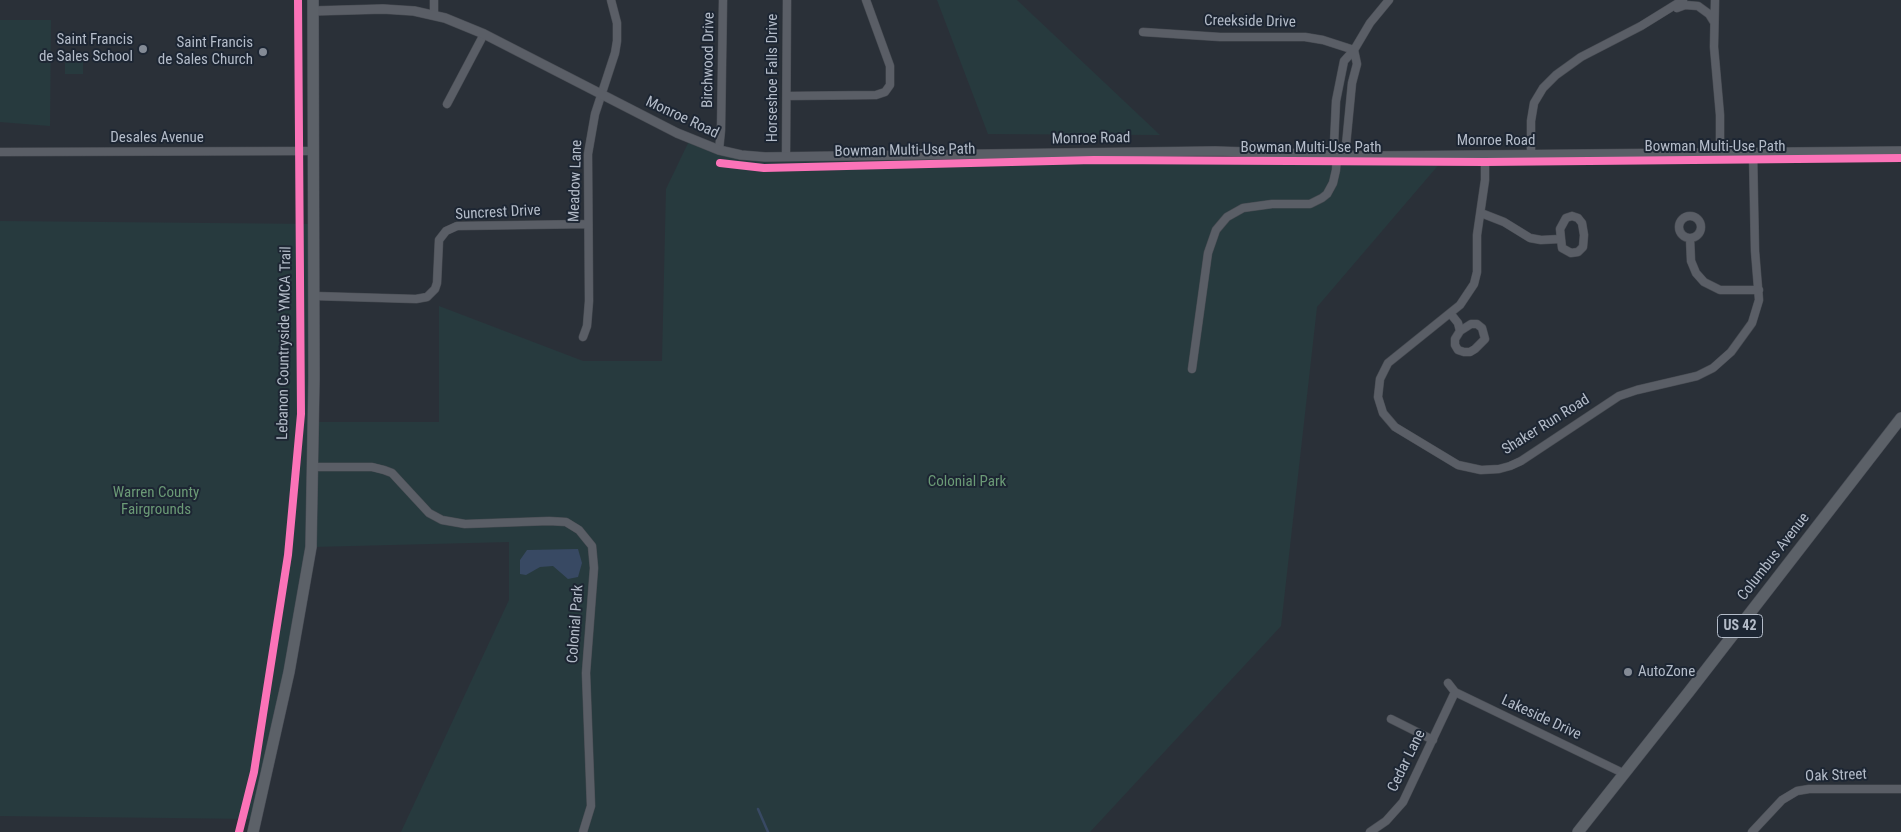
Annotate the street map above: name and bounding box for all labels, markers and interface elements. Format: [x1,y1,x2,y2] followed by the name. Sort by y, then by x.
[699,12,719,108] street label: Birchwood Drive
[1204,12,1296,32] street label: Creekside Drive
[764,14,782,142] street label: Horseshoe Falls Drive
[39,31,133,66] place label: Saint Francis de Sales School
[158,34,253,69] place label: Saint Francis de Sales Church
[137,43,149,55] marker: Saint Francis de Sales School
[257,46,269,58] marker: Saint Francis de Sales Church
[643,93,721,143] street label: Monroe Road
[110,129,204,147] street label: Desales Avenue
[1052,129,1130,149] street label: Monroe Road
[1457,132,1535,150] street label: Monroe Road
[1644,138,1786,156] street label: Bowman Multi-Use Path
[1240,139,1382,157] street label: Bowman Multi-Use Path
[566,140,586,222] street label: Meadow Lane
[834,141,976,161] street label: Bowman Multi-Use Path
[455,202,541,224] street label: Suncrest Drive
[274,246,296,440] street label: Lebanon Countryside YMCA Trail
[1499,391,1593,459] street label: Shaker Run Road
[928,473,1006,491] park label: Colonial Park
[113,484,199,519] park label: Warren County Fairgrounds
[1734,510,1814,604] street label: Columbus Avenue
[564,584,588,664] street label: Colonial Park
[1718,614,1762,638] road number: US 42
[1638,663,1695,681] place label: AutoZone
[1622,666,1634,678] marker: AutoZone
[1498,692,1584,744] street label: Lakeside Drive
[1384,727,1430,795] street label: Cedar Lane
[1805,766,1867,786] street label: Oak Street

